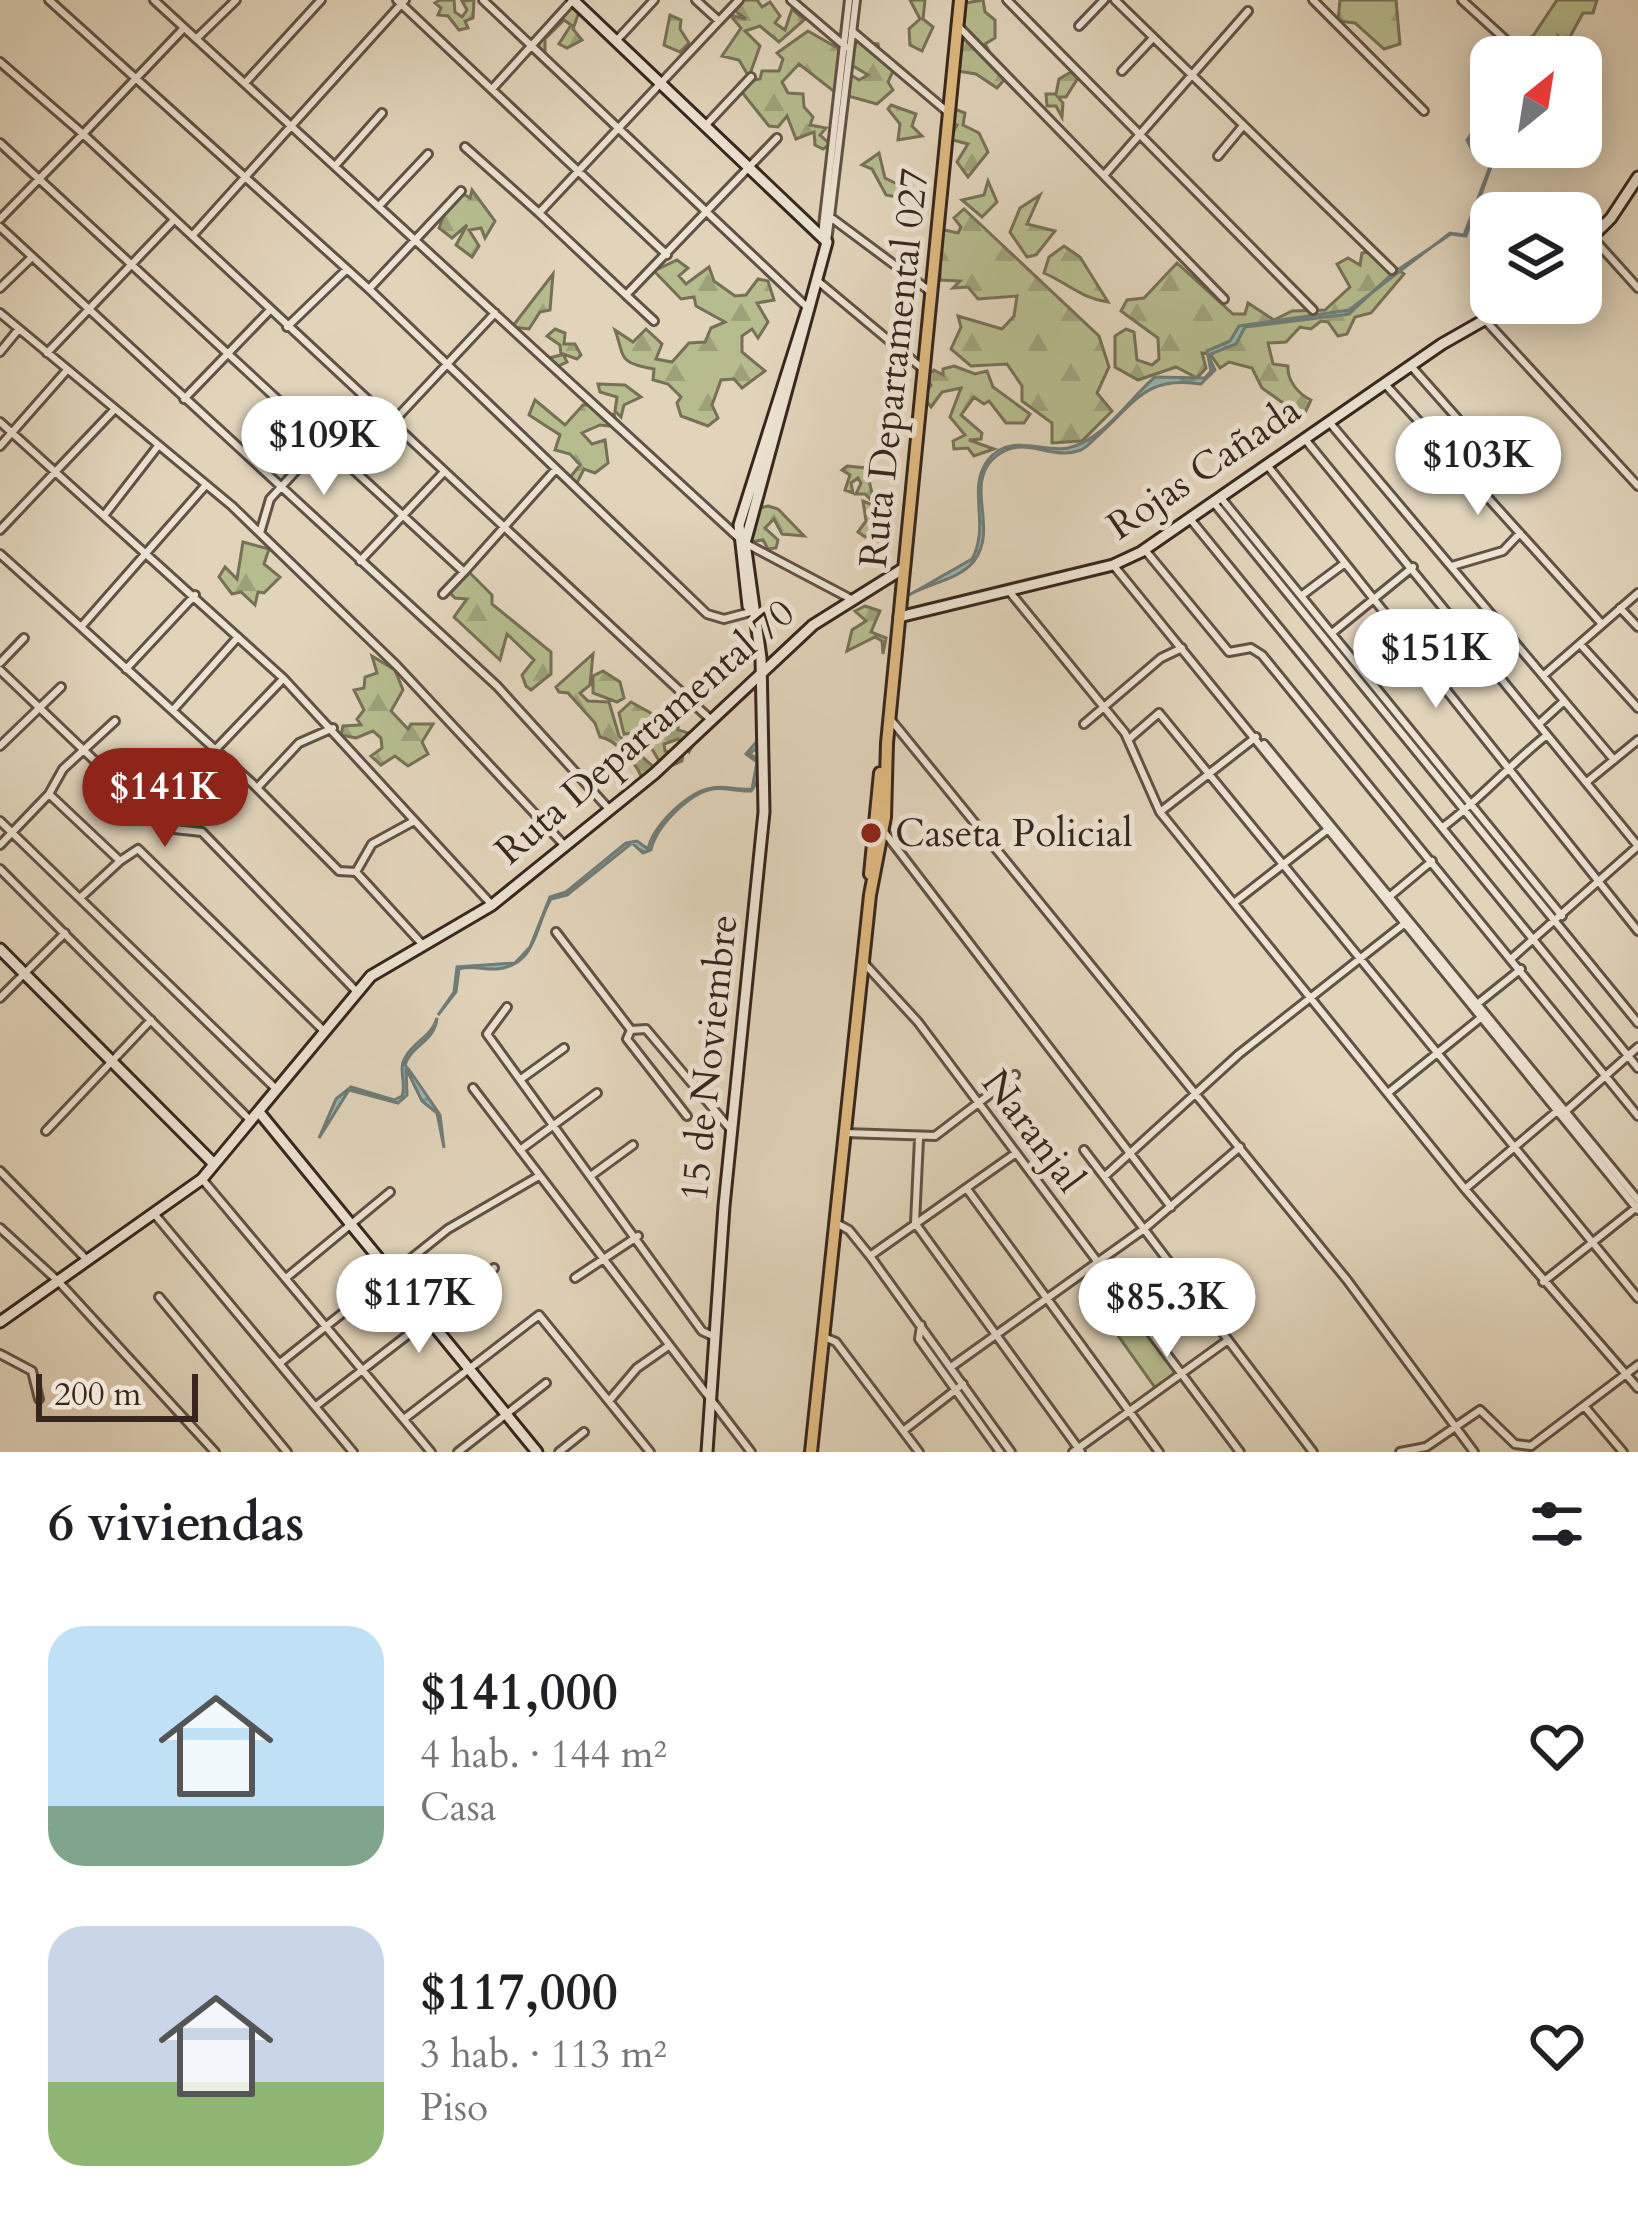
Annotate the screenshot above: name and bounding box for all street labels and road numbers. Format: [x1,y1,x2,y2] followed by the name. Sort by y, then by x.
[847,166,941,570] street label: Ruta Departamental 027
[1097,384,1311,552] street label: Rojas Cañada
[484,587,806,877] street label: Ruta Departamental 70
[668,912,750,1204] street label: 15 de Noviembre
[969,1059,1097,1203] street label: Naranjal

